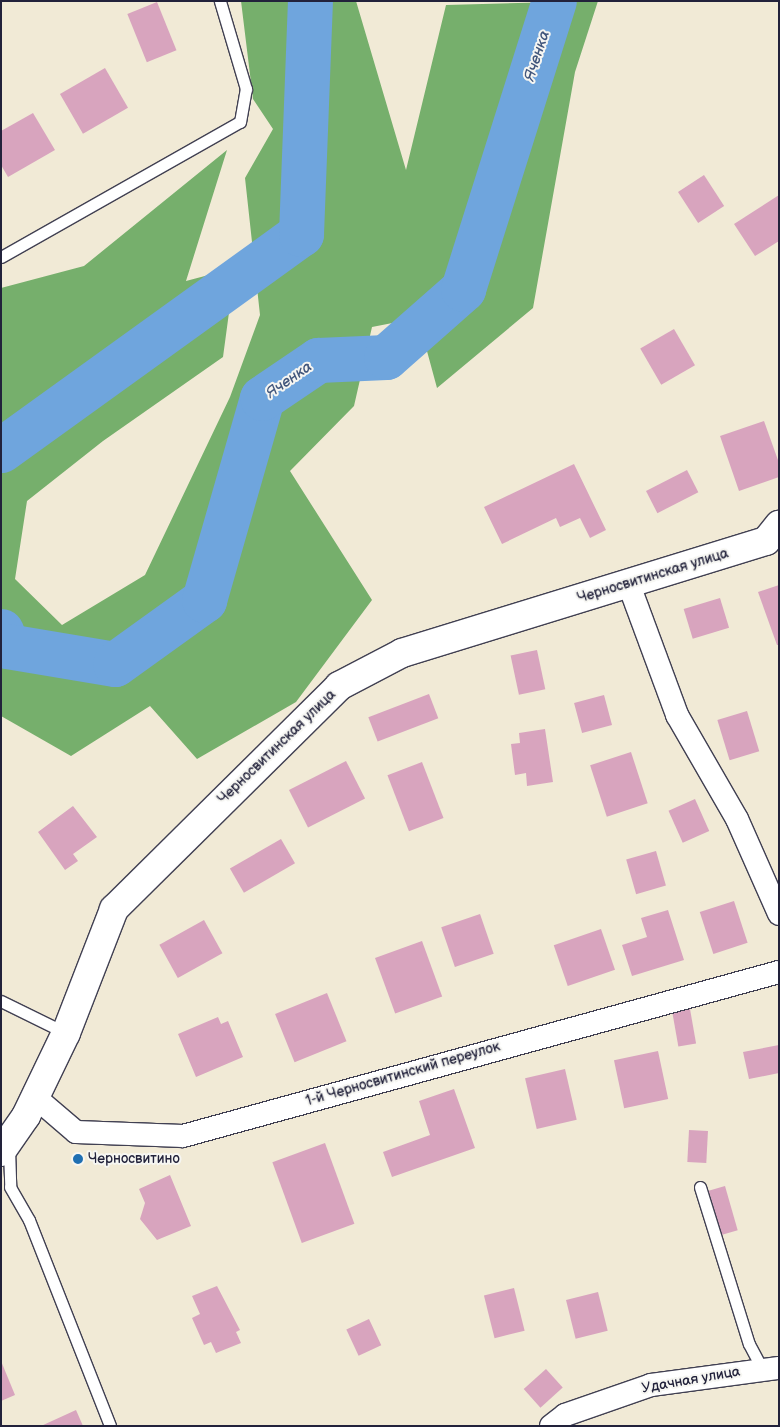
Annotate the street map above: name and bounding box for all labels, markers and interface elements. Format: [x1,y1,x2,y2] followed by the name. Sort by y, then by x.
[520,29,554,83] water label: Яченка
[263,358,315,402] water label: Яченка
[575,545,731,607] street label: Черносвитинская улица
[215,686,339,808] street label: Черносвитинская улица
[304,1038,502,1110] street label: 1-й Черносвитинский переулок
[88,1151,180,1167] place label: Черносвитино
[72,1153,84,1165] marker: Черносвитино
[640,1363,742,1397] street label: Удачная улица

